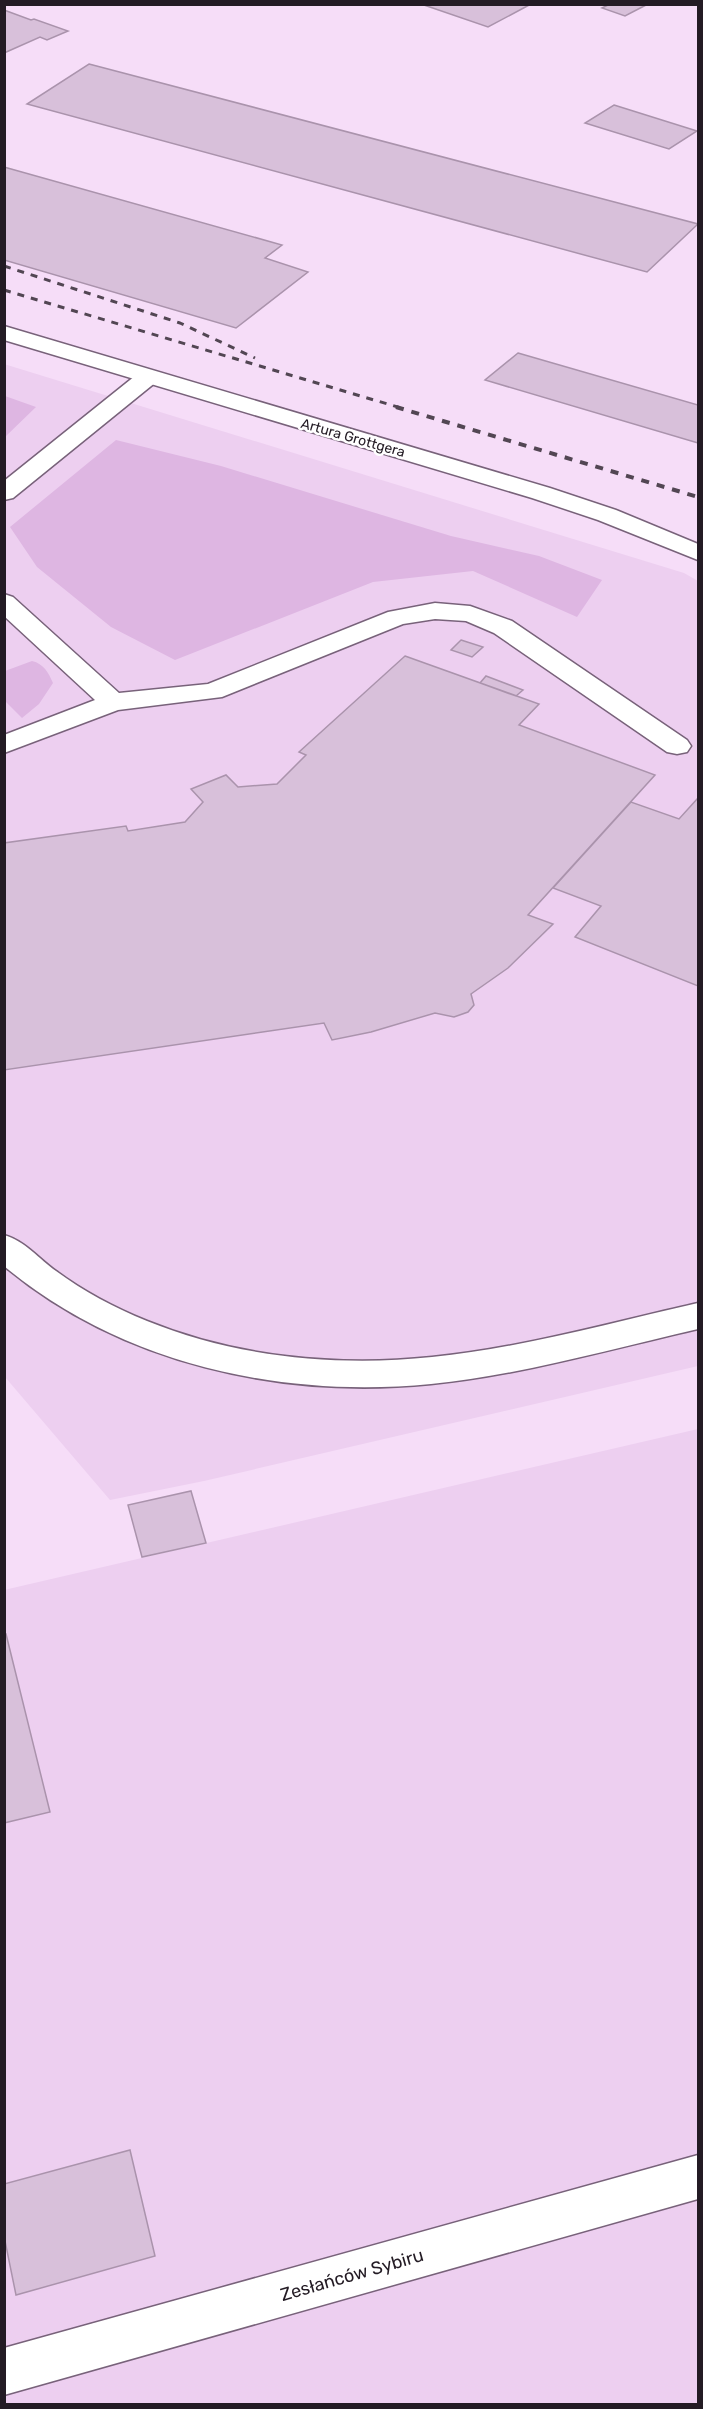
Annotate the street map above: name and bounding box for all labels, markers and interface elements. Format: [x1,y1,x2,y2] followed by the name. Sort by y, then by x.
[299,415,407,461] street label: Artura Grottgera
[278,2244,426,2306] street label: Zesłańców Sybiru

